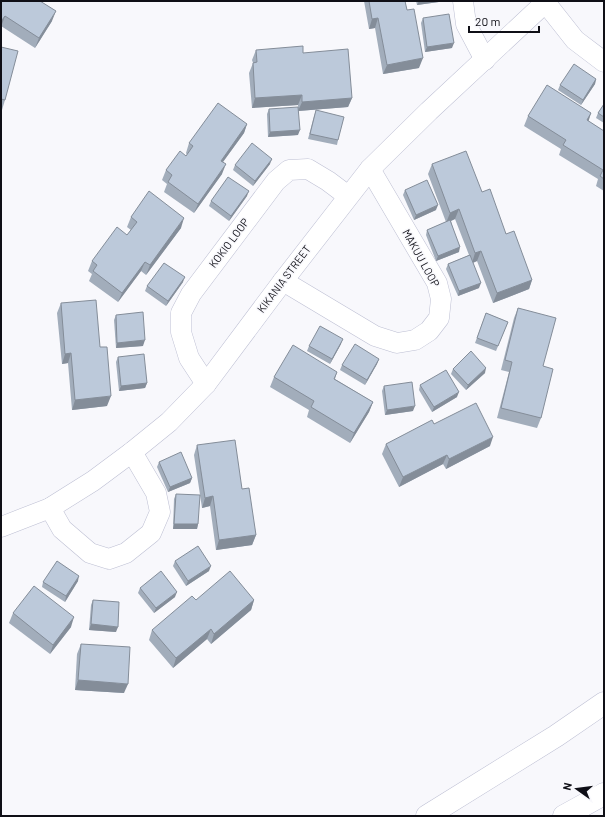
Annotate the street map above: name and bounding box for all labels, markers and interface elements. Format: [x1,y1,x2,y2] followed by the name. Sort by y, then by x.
[469,8,539,34] scale bar
[475,14,501,28] text: 20 m
[206,215,252,270] street label: KOKIO LOOP
[400,227,443,289] street label: MAKUU LOOP
[254,242,313,315] street label: KIKANIA STREET
[557,769,597,809] north arrow
[560,781,574,792] text: N

